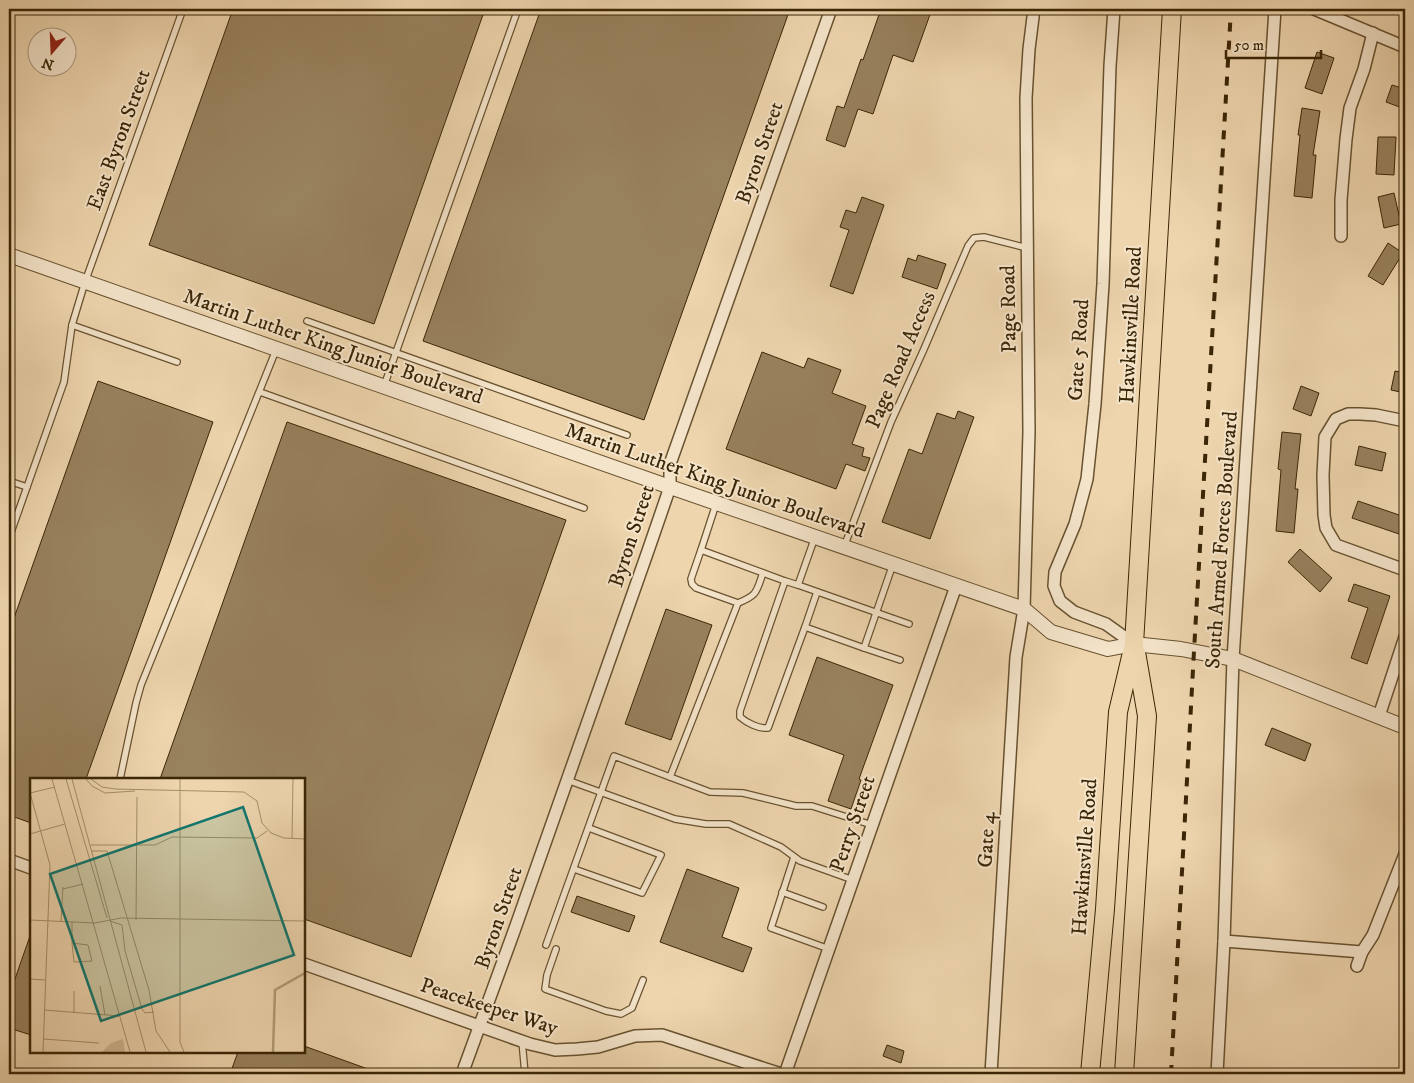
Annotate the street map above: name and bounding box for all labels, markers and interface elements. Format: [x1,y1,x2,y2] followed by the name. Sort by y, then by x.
[28,28,78,78] north arrow
[1226,28,1322,60] scale bar
[1234,36,1264,55] text: 50 m
[39,53,56,74] text: N
[81,66,157,214] street label: East Byron Street
[730,98,790,208] street label: Byron Street
[1114,245,1148,404] street label: Hawkinsville Road
[995,264,1023,353] street label: Page Road
[180,283,487,411] street label: Martin Luther King Junior Boulevard
[860,287,942,433] street label: Page Road Access
[1062,298,1096,402] street label: Gate 5 Road
[1200,410,1244,670] street label: South Armed Forces Boulevard
[562,417,869,545] street label: Martin Luther King Junior Boulevard
[603,481,661,591] street label: Byron Street
[824,772,882,876] street label: Perry Street
[1067,777,1103,936] street label: Hawkinsville Road
[30,778,305,1053] inset map
[973,811,1001,868] street label: Gate 4
[469,863,529,973] street label: Byron Street
[417,973,562,1042] street label: Peacekeeper Way

